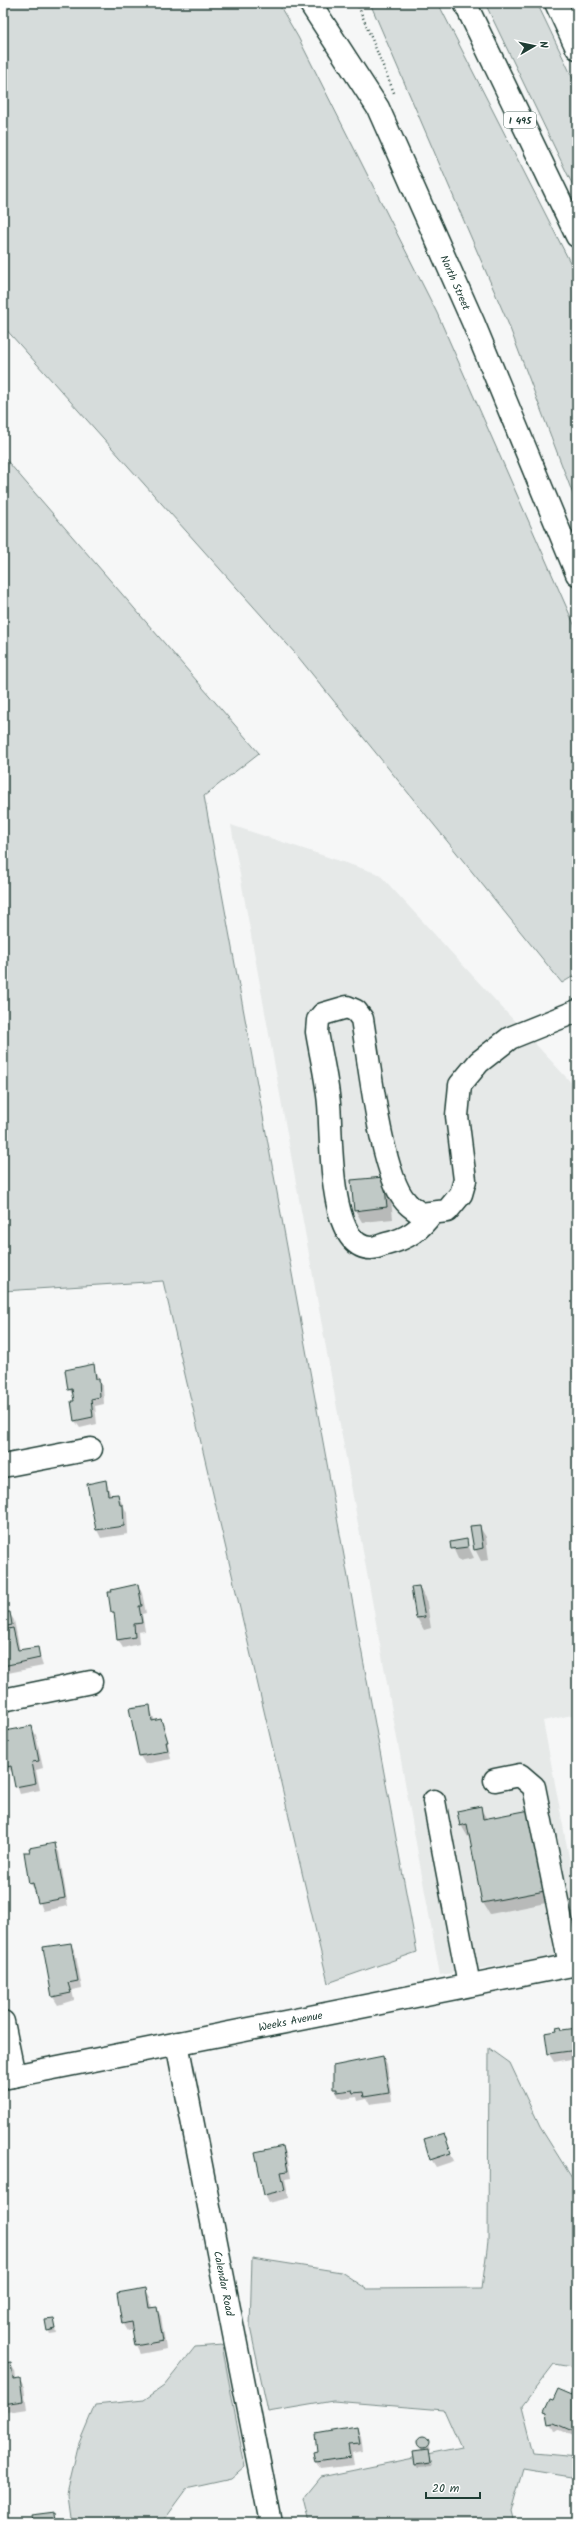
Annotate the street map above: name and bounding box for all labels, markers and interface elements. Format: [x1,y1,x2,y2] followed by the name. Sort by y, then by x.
[514,26,554,66] north arrow
[533,40,552,49] text: N
[504,112,536,128] road number: I 495
[434,252,475,314] street label: North Street
[257,2007,324,2037] street label: Weeks Avenue
[208,2249,238,2318] street label: Calendar Road
[426,2474,480,2500] scale bar
[432,2479,460,2498] text: 20 m

